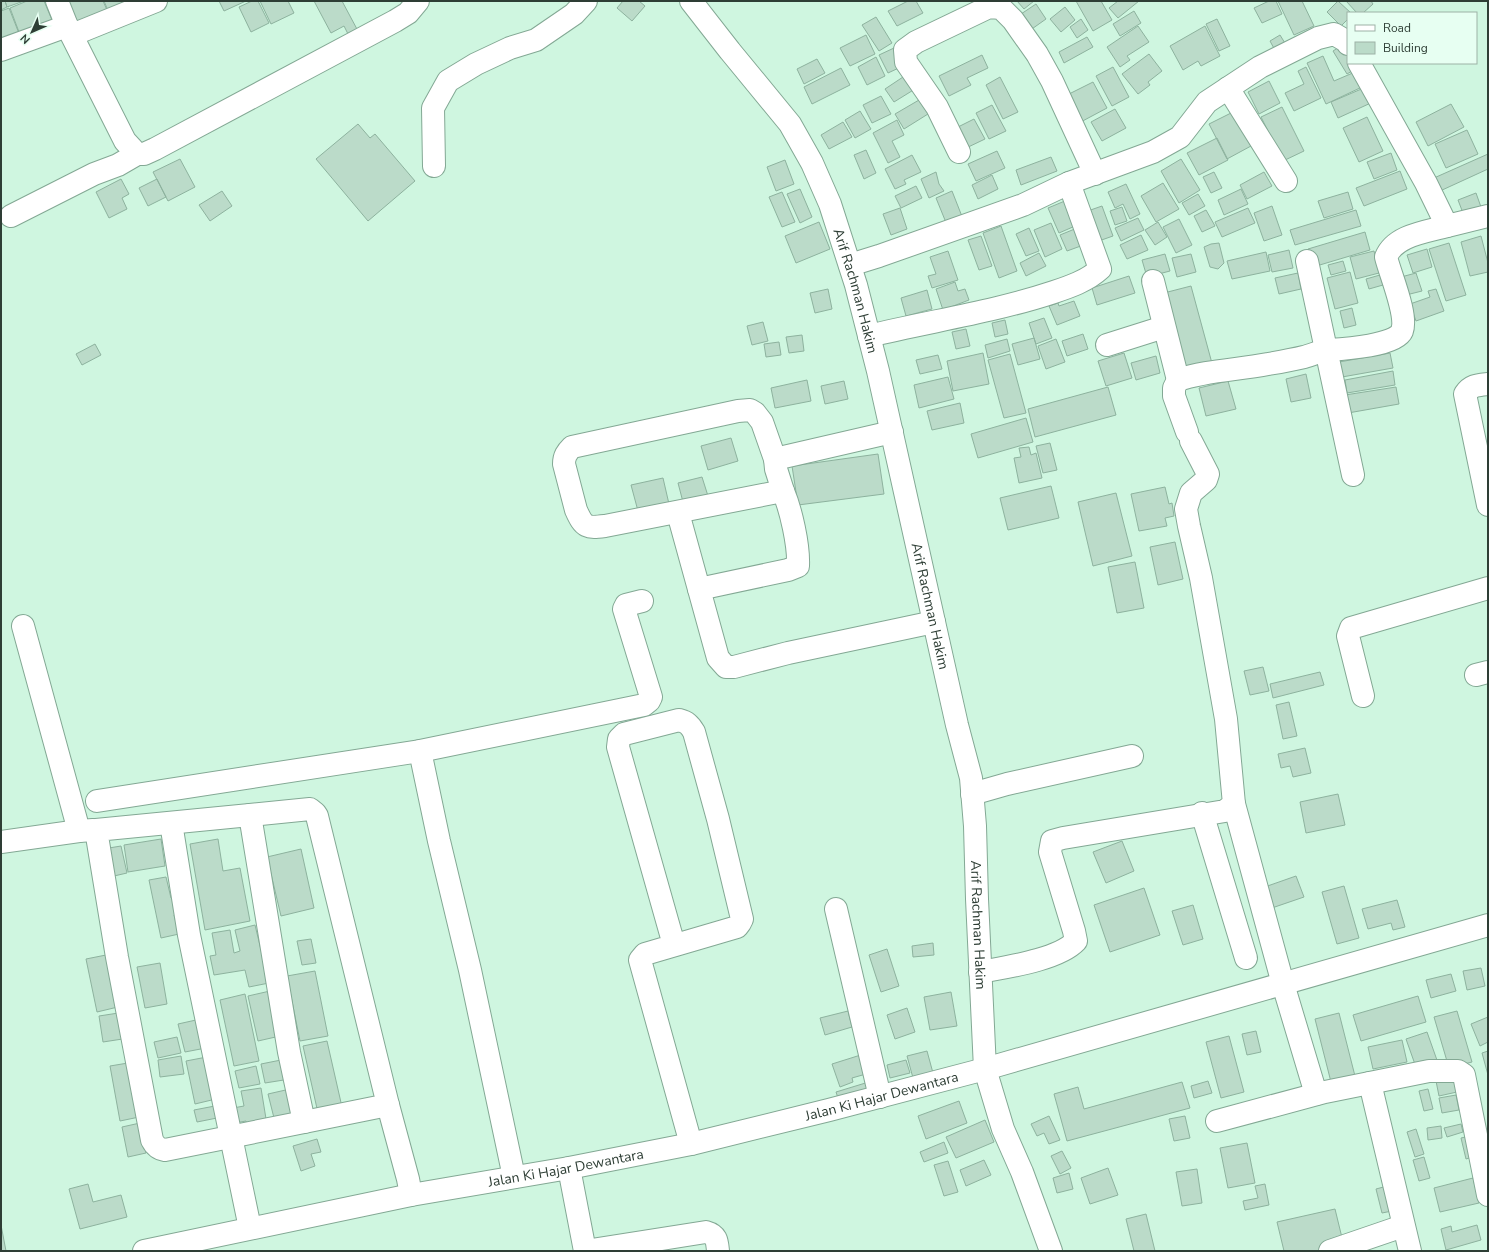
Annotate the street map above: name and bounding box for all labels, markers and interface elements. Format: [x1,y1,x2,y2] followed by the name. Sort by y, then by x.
[12,12,52,52] north arrow
[1347,12,1477,64] legend
[1383,20,1411,36] text: Road
[17,31,33,47] text: N
[1383,40,1428,56] text: Building
[828,226,882,355] street label: Arif Rachman Hakim
[907,541,953,671] street label: Arif Rachman Hakim
[966,860,990,990] street label: Arif Rachman Hakim
[802,1067,960,1126] street label: Jalan Ki Hajar Dewantara
[486,1145,645,1192] street label: Jalan Ki Hajar Dewantara

